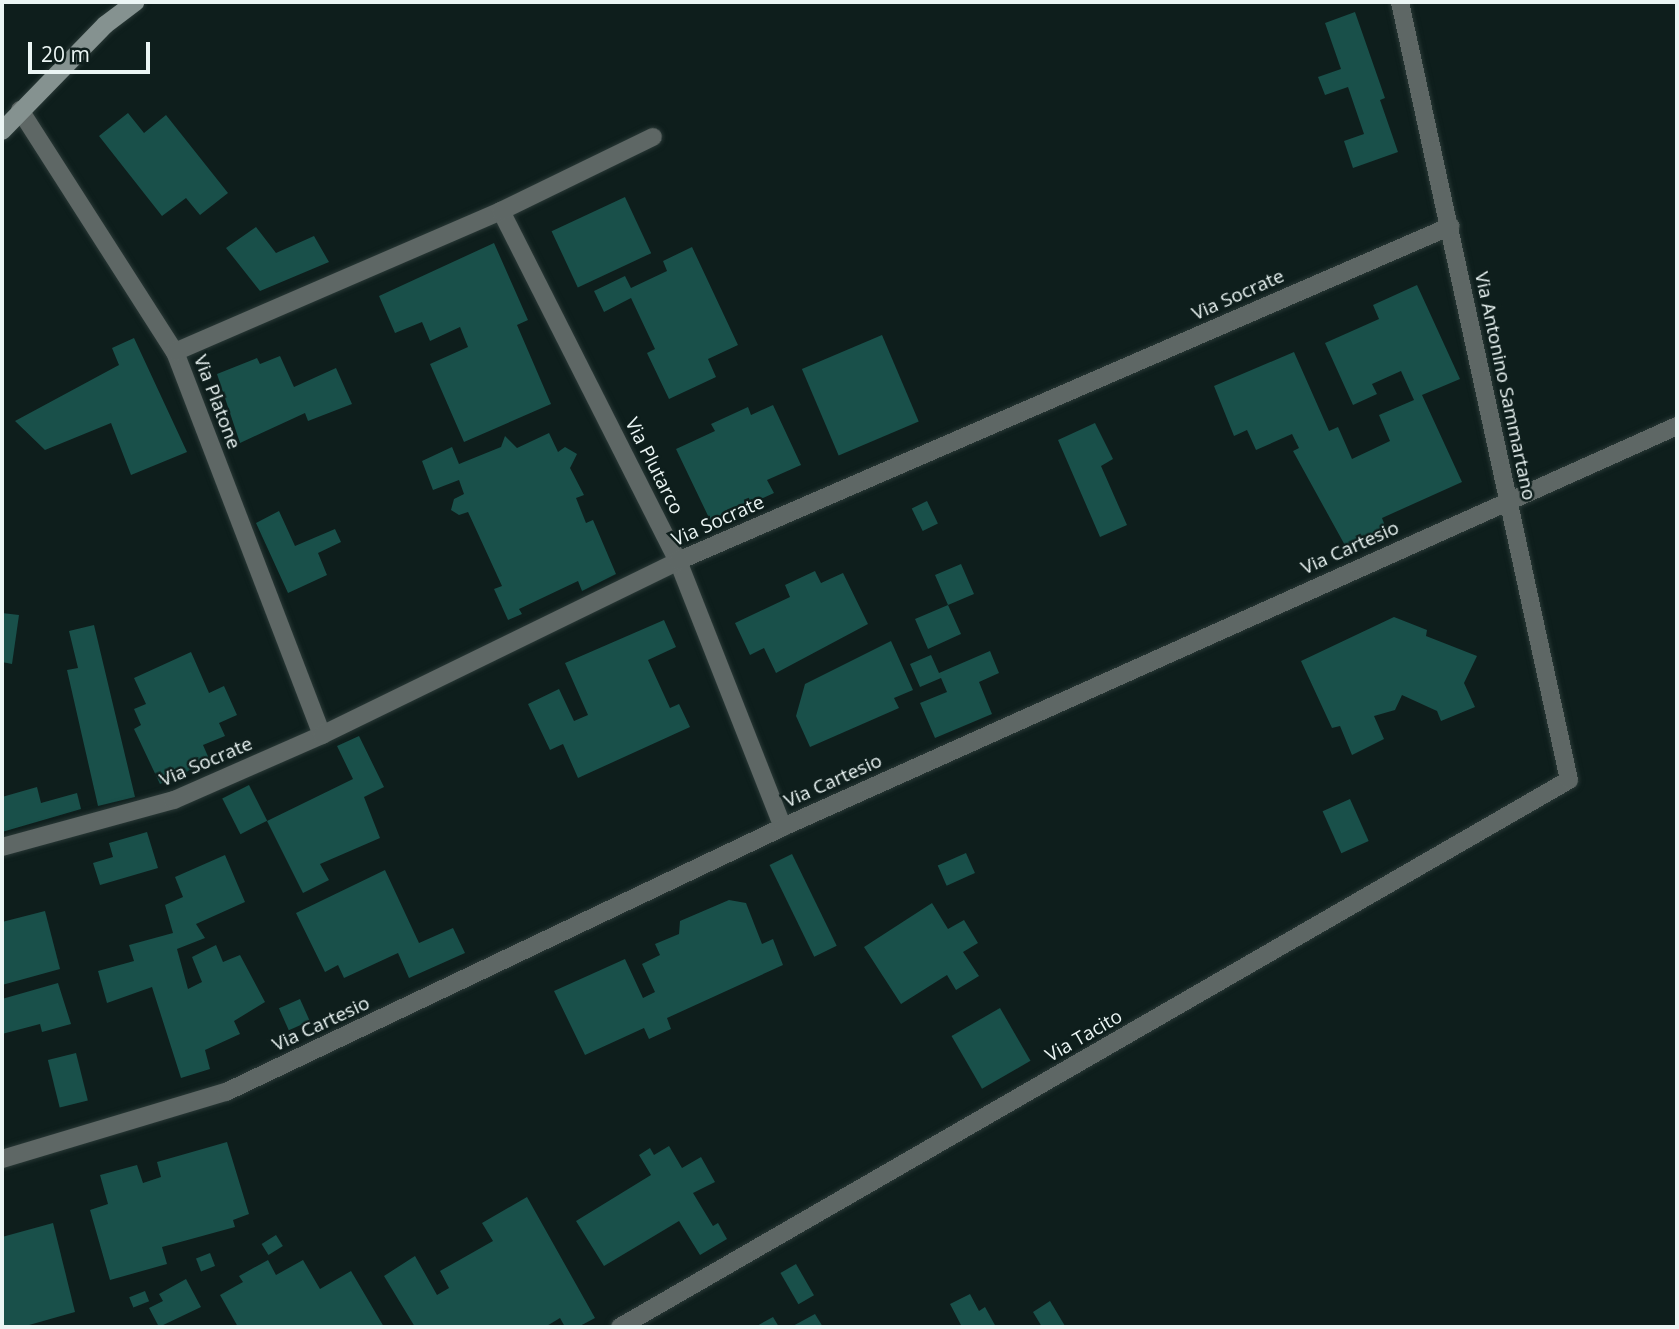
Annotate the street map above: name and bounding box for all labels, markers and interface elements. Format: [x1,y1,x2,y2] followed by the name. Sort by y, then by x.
[32,28,154,72] scale bar
[41,40,90,68] text: 20 m
[1188,265,1288,325] street label: Via Socrate
[1470,270,1540,502] street label: Via Antonino Sammartano
[189,352,245,452] street label: Via Platone
[620,414,688,518] street label: Via Plutarco
[668,491,768,551] street label: Via Socrate
[1298,516,1402,580] street label: Via Cartesio
[156,732,256,792] street label: Via Socrate
[781,749,885,813] street label: Via Cartesio
[269,992,373,1056] street label: Via Cartesio
[1042,1005,1126,1067] street label: Via Tacito

